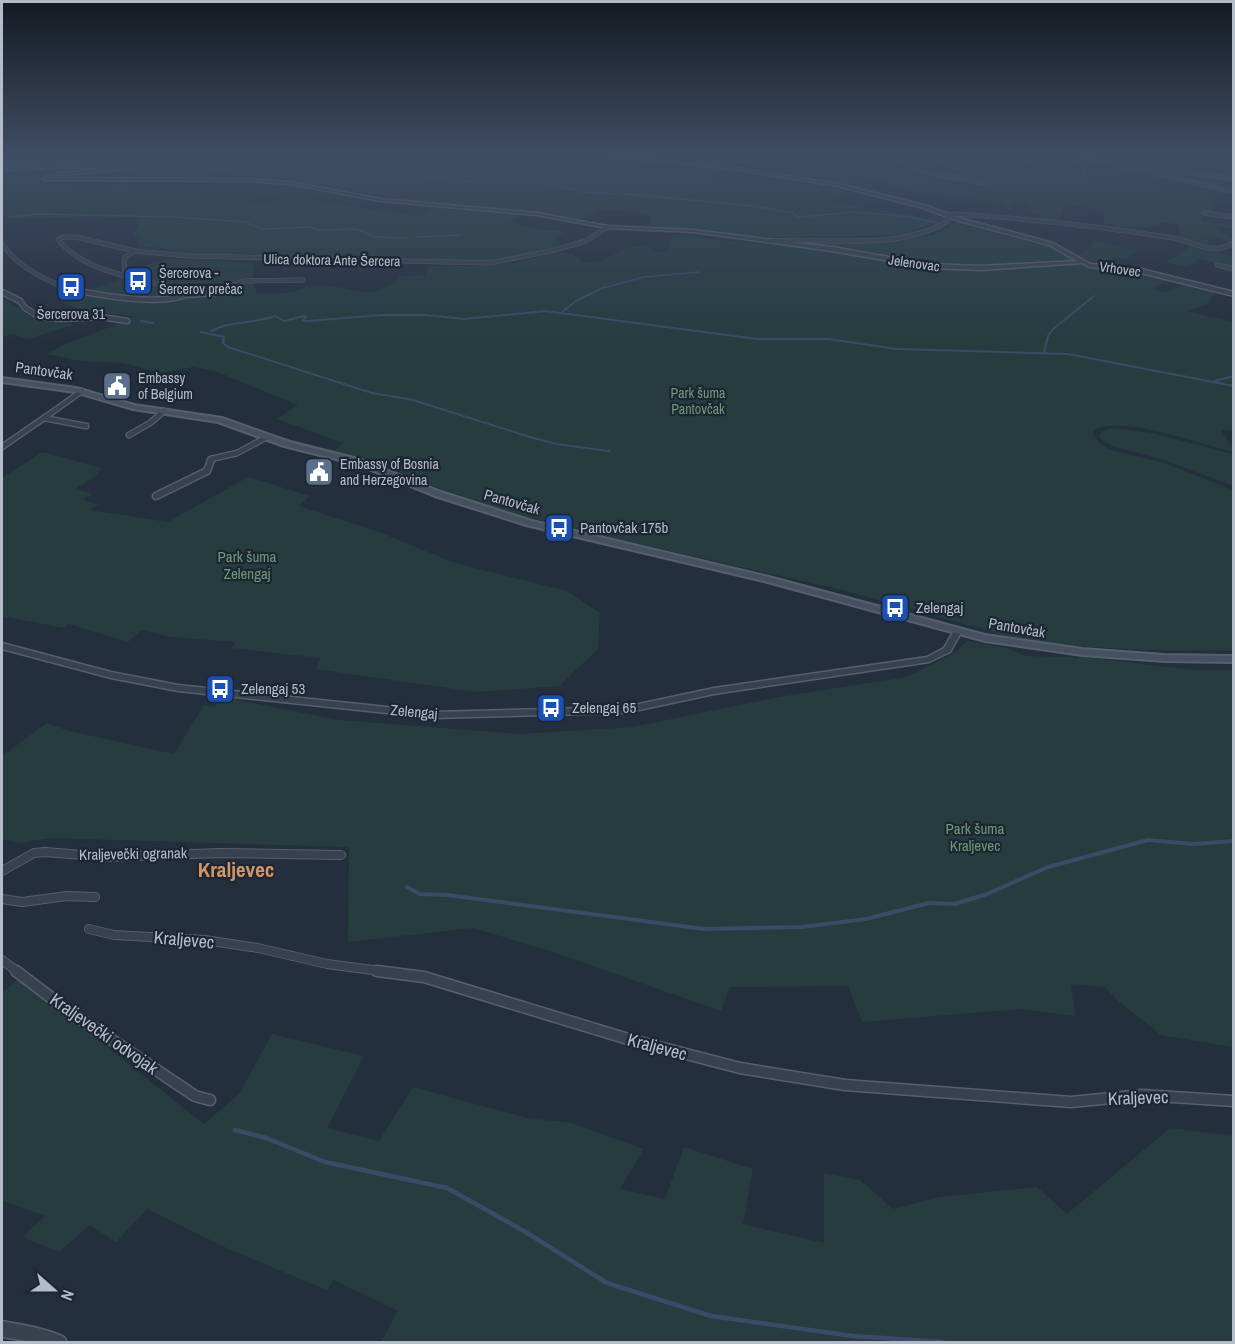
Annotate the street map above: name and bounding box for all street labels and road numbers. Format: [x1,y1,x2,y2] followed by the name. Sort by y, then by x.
[263,250,401,270] street label: Ulica doktora Ante Šercera
[887,250,941,276] street label: Jelenovac
[1098,257,1142,281] street label: Vrhovec
[14,356,75,385] street label: Pantovčak
[482,484,543,520] street label: Pantovčak
[987,612,1048,643] street label: Pantovčak
[390,699,438,724] street label: Zelengaj
[79,842,188,865] street label: Kraljevečki ogranak
[153,924,215,955] street label: Kraljevec
[45,987,164,1081] street label: Kraljevečki odvojak
[625,1027,690,1066] street label: Kraljevec
[1107,1084,1169,1111] street label: Kraljevec

